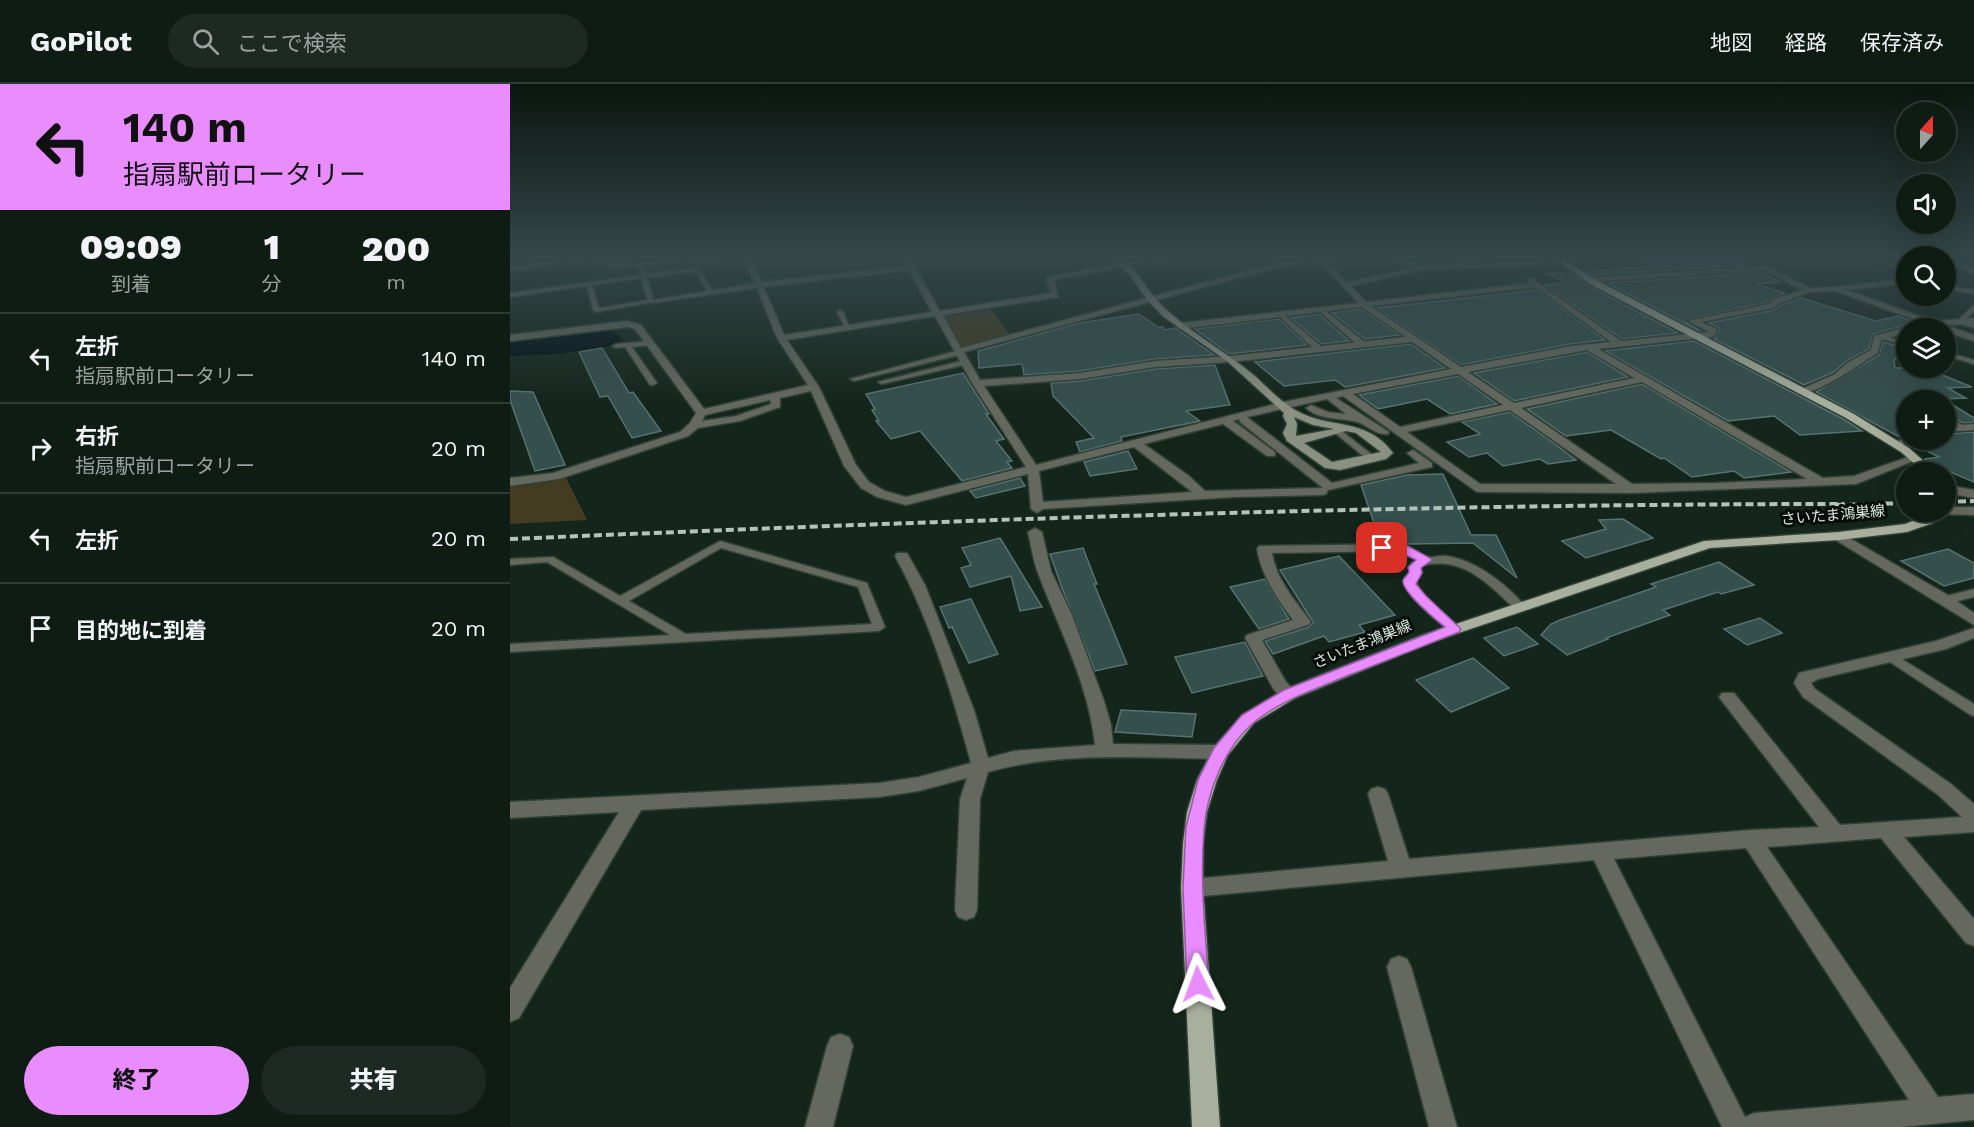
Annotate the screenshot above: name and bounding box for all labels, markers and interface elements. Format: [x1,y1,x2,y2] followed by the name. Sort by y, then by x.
[168,14,588,68] search box
[30,25,132,58] text: GoPilot
[189,25,222,58] icon: search
[1710,30,1752,55] text: 地図
[1785,30,1827,55] text: 経路
[1860,30,1944,55] text: 保存済み
[237,31,347,56] text: ここで検索
[1896,102,1956,162] north arrow
[1896,102,1956,522] map controls
[123,103,247,152] text: 140 m
[24,108,102,186] icon: left
[123,159,366,191] text: 指扇駅前ロータリー
[1896,174,1956,234] button: sound
[80,226,182,268] text: 09:09
[264,226,280,268] text: 1
[362,228,430,270] text: 200
[1896,246,1956,306] button: search
[386,270,405,294] text: m
[111,272,151,296] text: 到着
[262,272,282,296] text: 分
[1896,318,1956,378] button: layers
[75,334,119,359] text: 左折
[24,342,57,375] icon: left
[422,346,486,371] text: 140 m
[75,364,255,388] text: 指扇駅前ロータリー
[1896,390,1956,450] button: +
[75,424,119,449] text: 右折
[24,432,57,465] icon: right
[431,436,486,461] text: 20 m
[75,454,255,478] text: 指扇駅前ロータリー
[1896,462,1956,522] button: −
[1780,501,1886,529] street label: さいたま鴻巣線
[24,522,57,555] icon: left
[1356,522,1407,573] pin
[431,526,486,551] text: 20 m
[75,528,119,553] text: 左折
[1365,531,1398,564] icon: arrive
[24,612,57,645] icon: arrive
[431,616,486,641] text: 20 m
[1310,616,1414,672] street label: さいたま鴻巣線
[75,618,207,643] text: 目的地に到着
[1166,952,1230,1016] position arrow
[24,1046,249,1115] button: 終了
[261,1046,486,1115] button: 共有

